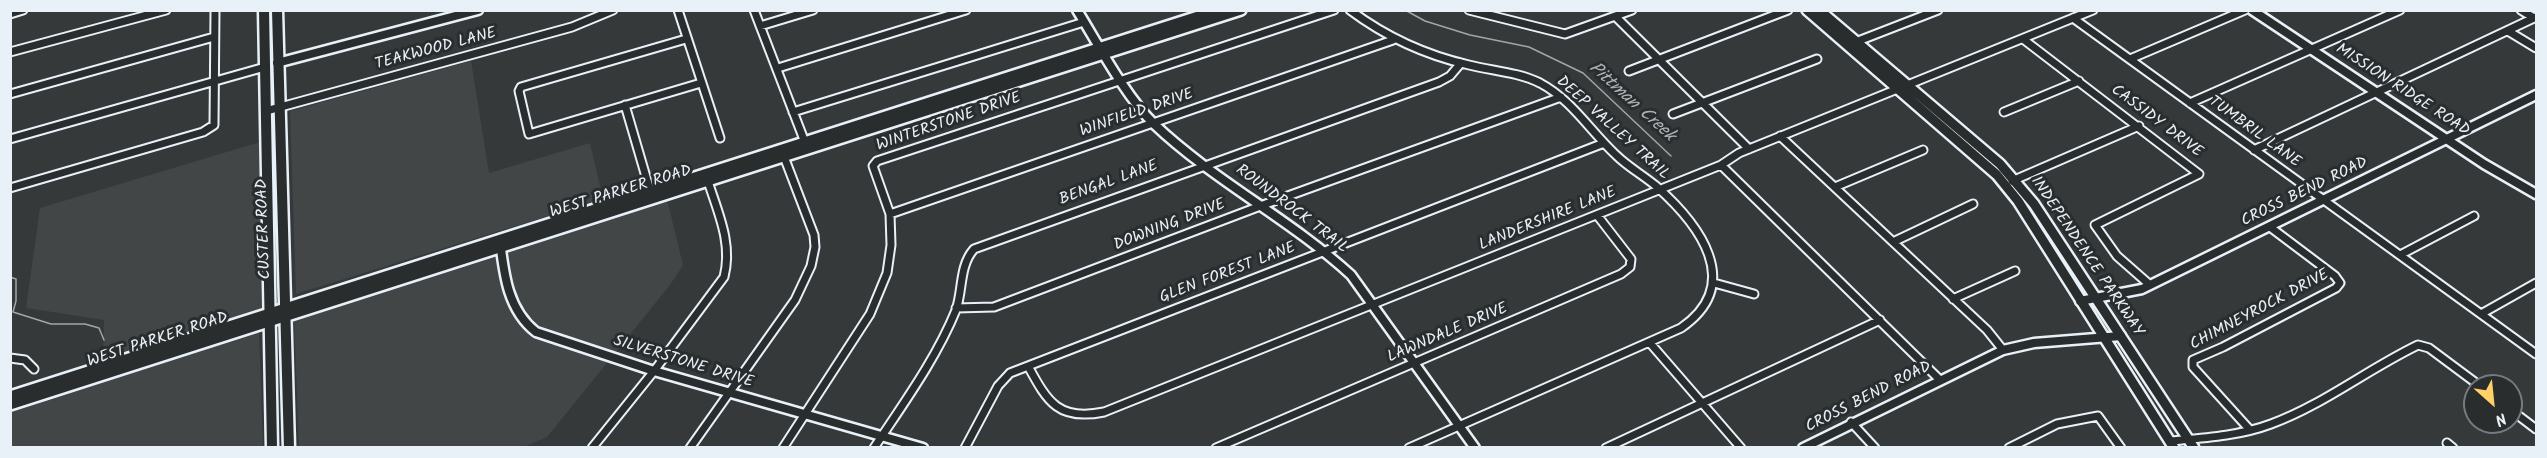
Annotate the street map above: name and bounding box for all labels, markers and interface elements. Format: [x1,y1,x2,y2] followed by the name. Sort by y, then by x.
[373,25,499,75] street label: TEAKWOOD LANE
[2331,40,2473,142] street label: MISSION RIDGE ROAD
[1583,59,1679,147] water label: Pittman Creek
[1551,73,1673,185] street label: DEEP VALLEY TRAIL
[2106,81,2206,163] street label: CASSIDY DRIVE
[1078,86,1196,142] street label: WINFIELD DRIVE
[874,89,1024,157] street label: WINTERSTONE DRIVE
[2204,93,2304,173] street label: TUMBRIL LANE
[2239,154,2371,232] street label: CROSS BEND ROAD
[1057,157,1161,211] street label: BENGAL LANE
[1231,161,1351,259] street label: ROUNDROCK TRAIL
[548,162,694,224] street label: WEST PARKER ROAD
[2025,173,2147,341] street label: INDEPENDENCE PARKWAY
[254,178,276,280] street label: CUSTER ROAD
[1477,184,1619,256] street label: LANDERSHIRE LANE
[1112,196,1228,256] street label: DOWNING DRIVE
[1157,239,1299,309] street label: GLEN FOREST LANE
[2187,266,2333,356] street label: CHIMNEYROCK DRIVE
[1385,300,1511,368] street label: LAWNDALE DRIVE
[85,309,231,373] street label: WEST PARKER ROAD
[611,333,755,393] street label: SILVERSTONE DRIVE
[1803,358,1935,438] street label: CROSS BEND ROAD
[2463,374,2523,434] north arrow
[2490,405,2511,432] text: N

